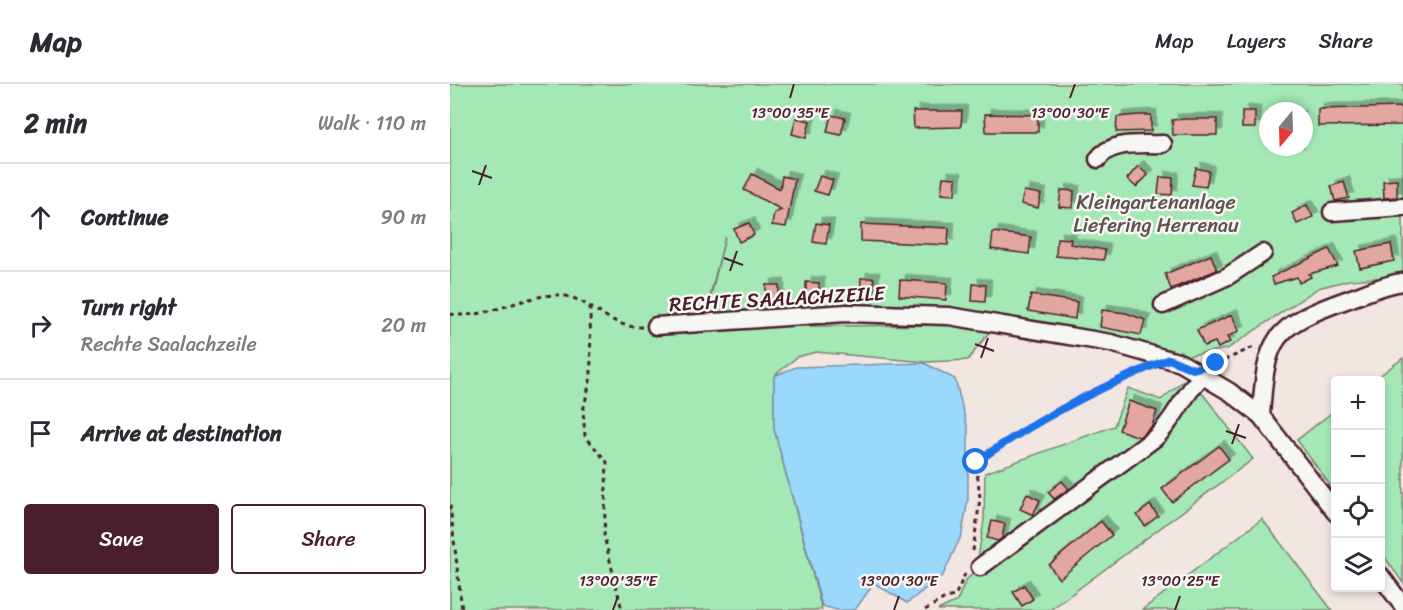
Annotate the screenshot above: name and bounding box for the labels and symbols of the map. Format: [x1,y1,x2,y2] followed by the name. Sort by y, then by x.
[751,100,830,126] text: 13°00'35"E
[1031,100,1111,126] text: 13°00'30"E
[1259,102,1313,156] north arrow
[1073,185,1239,243] park label: Kleingartenanlage Liefering Herrenau
[668,276,888,322] street label: RECHTE SAALACHZEILE
[1202,349,1228,375] route end
[962,448,988,474] route start
[579,568,658,594] text: 13°00'35"E
[860,568,940,594] text: 13°00'30"E
[1141,568,1221,594] text: 13°00'25"E

